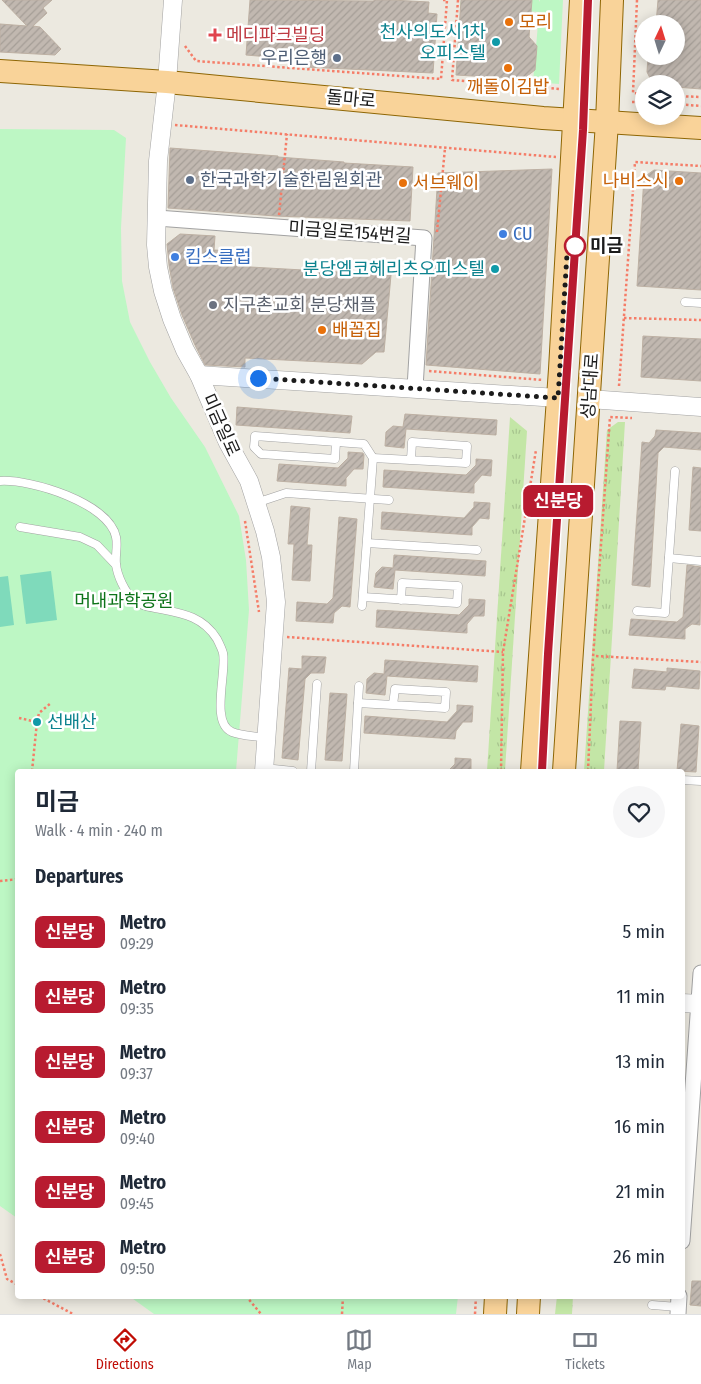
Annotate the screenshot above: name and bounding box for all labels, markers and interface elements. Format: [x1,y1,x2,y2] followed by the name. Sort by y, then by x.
[519,11,552,33] place label: 모리
[635,15,685,65] north arrow
[635,15,685,125] map controls
[503,16,515,28] marker: 모리
[380,21,486,64] place label: 천사의도시1차 오피스텔
[226,24,325,46] place label: 메디파크빌딩
[208,28,222,42] marker: 메디파크빌딩
[490,36,502,48] marker: 천사의도시1차 오피스텔
[261,47,327,69] place label: 우리은행
[331,52,343,64] marker: 우리은행
[502,62,514,74] marker: 깨돌이김밥
[635,75,685,125] button: layers
[467,76,549,98] place label: 깨돌이김밥
[325,86,377,112] street label: 돌마로
[200,169,383,191] place label: 한국과학기술한림원회관
[603,170,669,192] place label: 나비스시
[413,172,479,194] place label: 서브웨이
[184,174,196,186] marker: 한국과학기술한림원회관
[673,175,685,187] marker: 나비스시
[397,177,409,189] marker: 서브웨이
[288,217,412,247] street label: 미금일로154번길
[513,223,533,245] place label: CU
[497,228,509,240] marker: CU
[564,235,586,257] marker: 미금
[590,235,623,257] place label: 미금
[185,246,251,268] place label: 킴스클럽
[169,251,181,263] marker: 킴스클럽
[303,258,485,280] place label: 분당엠코헤리츠오피스텔
[489,263,501,275] marker: 분당엠코헤리츠오피스텔
[223,294,376,316] place label: 지구촌교회 분당채플
[207,299,219,311] marker: 지구촌교회 분당채플
[332,319,382,341] place label: 배꼽집
[316,324,328,336] marker: 배꼽집
[577,352,603,420] street label: 성남대로
[246,366,271,391] your location
[197,390,245,460] street label: 미금일로
[529,485,587,517] line badge: 신분당
[533,490,583,512] text: 신분당
[74,590,174,612] park label: 머내과학공원
[47,711,97,733] place label: 선배산
[31,716,43,728] marker: 선배산
[613,786,665,838] button: heart
[35,788,79,816] text: 미금
[35,821,163,840] text: Walk · 4 min · 240 m
[35,865,123,888] text: Departures
[120,911,166,934] text: Metro
[622,920,665,943] text: 5 min
[45,921,95,943] text: 신분당
[120,934,154,953] text: 09:29
[120,976,166,999] text: Metro
[617,985,665,1008] text: 11 min
[45,986,95,1008] text: 신분당
[120,999,154,1018] text: 09:35
[120,1041,166,1064] text: Metro
[615,1050,665,1073] text: 13 min
[45,1051,95,1073] text: 신분당
[120,1064,153,1083] text: 09:37
[120,1106,166,1129] text: Metro
[614,1115,665,1138] text: 16 min
[45,1116,95,1138] text: 신분당
[120,1129,155,1148] text: 09:40
[120,1171,166,1194] text: Metro
[616,1180,665,1203] text: 21 min
[45,1181,95,1203] text: 신분당
[120,1194,154,1213] text: 09:45
[120,1236,166,1259] text: Metro
[613,1245,665,1268] text: 26 min
[45,1246,95,1268] text: 신분당
[120,1259,155,1278] text: 09:50
[96,1326,154,1373] tab: Directions
[345,1326,373,1373] tab: Map
[565,1326,605,1373] tab: Tickets

